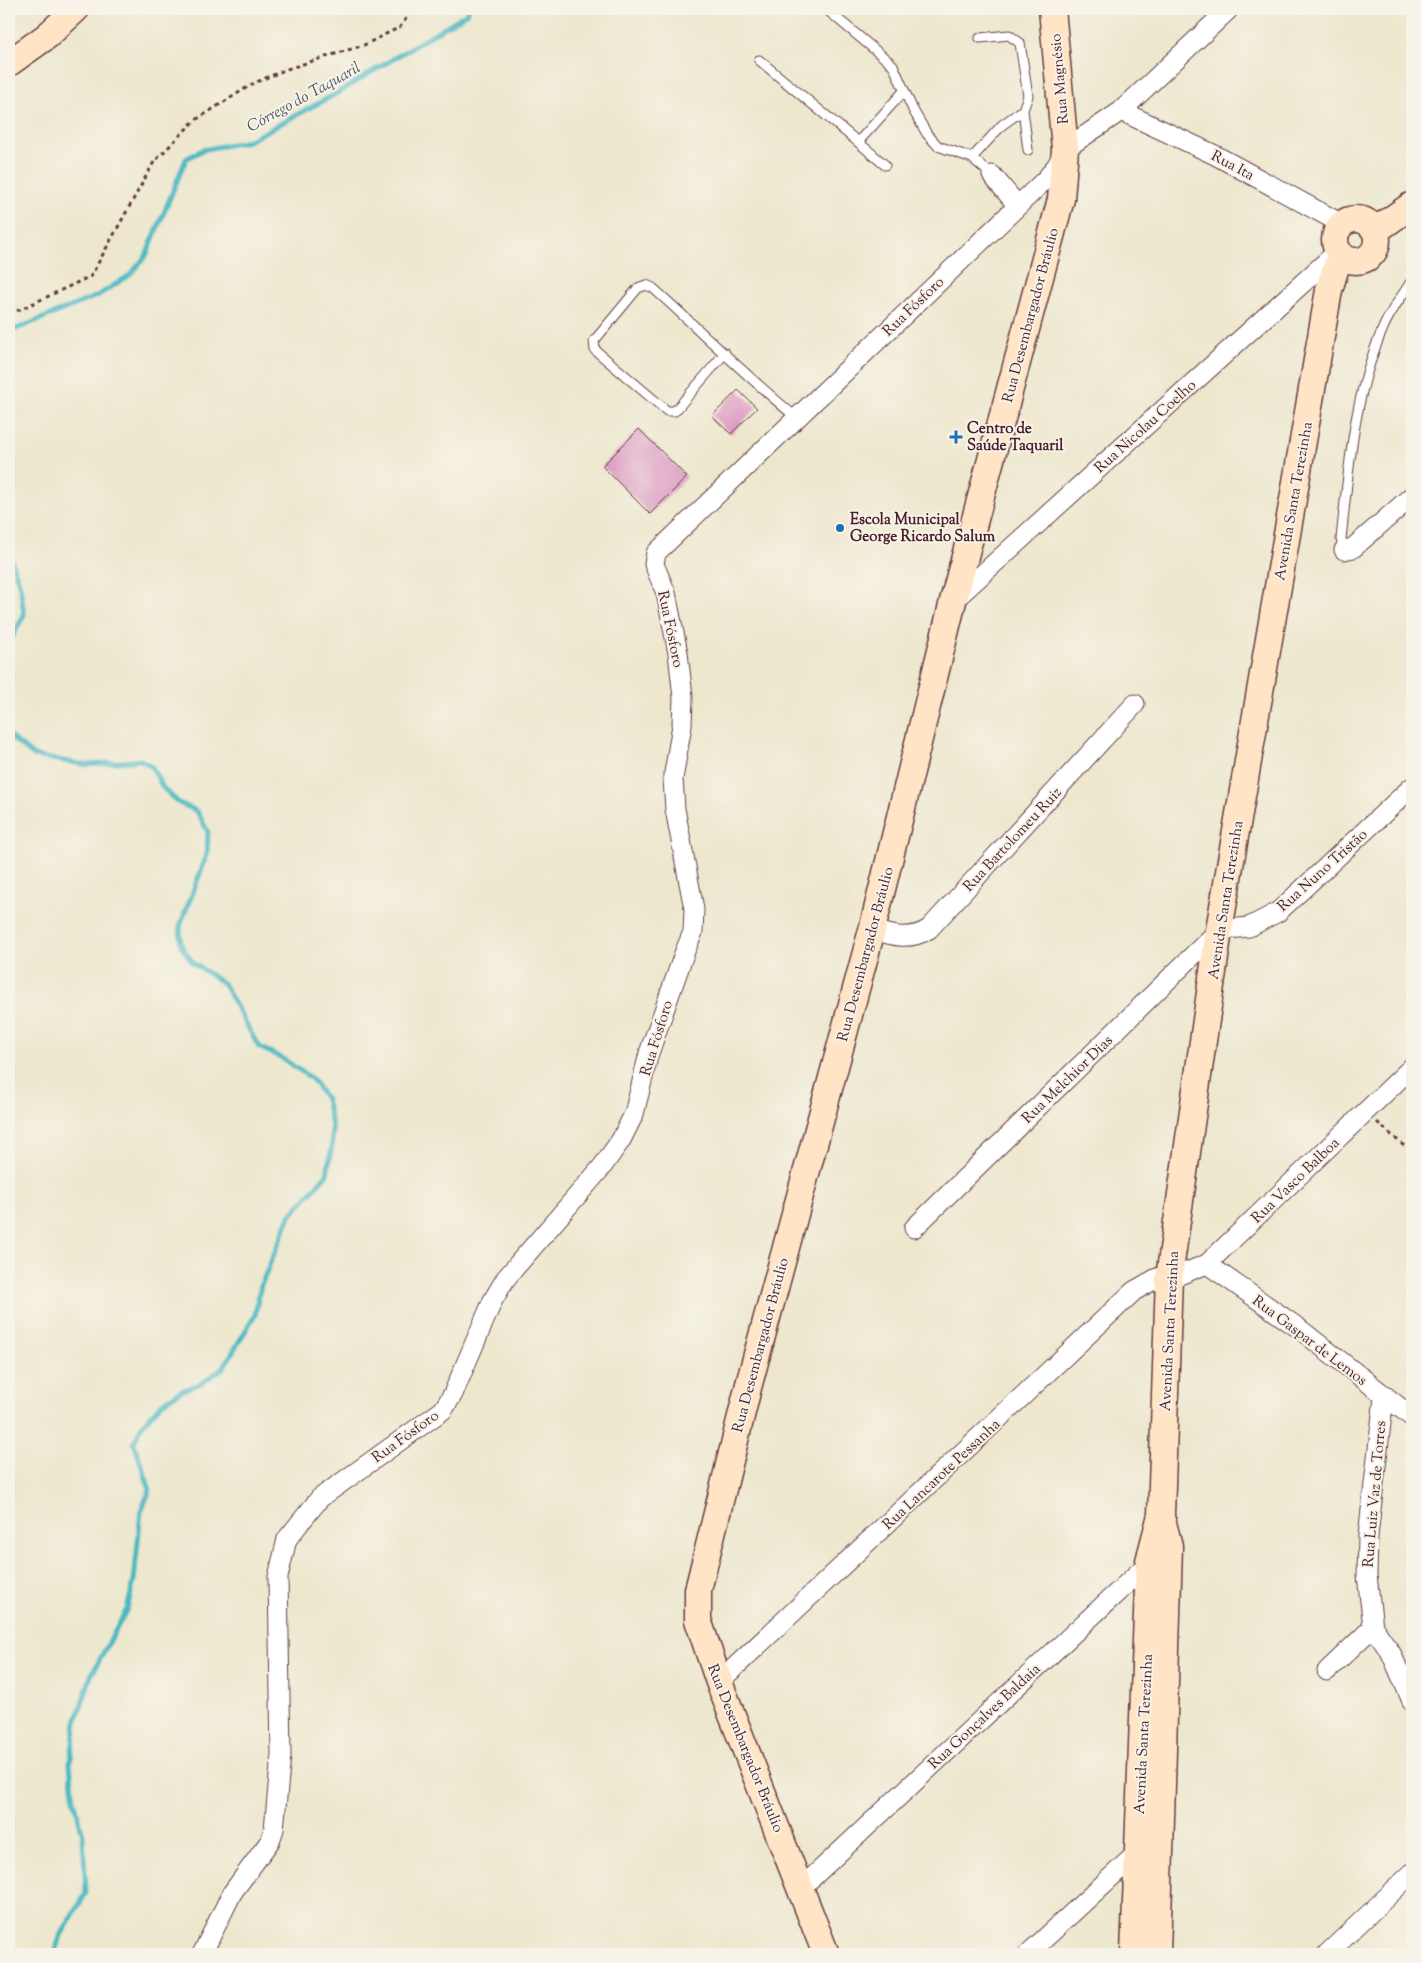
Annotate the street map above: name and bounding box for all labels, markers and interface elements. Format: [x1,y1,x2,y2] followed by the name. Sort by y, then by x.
[1046,33,1075,125] street label: Rua Magnésio
[243,57,365,139] water label: Córrego do Taquaril
[1207,146,1258,186] street label: Rua Ita
[998,226,1065,405] street label: Rua Desembargador Bráulio
[879,272,949,342] street label: Rua Fósforo
[1090,376,1202,479] street label: Rua Nicolau Coelho
[967,419,1064,457] place label: Centro de Saúde Taquaril
[1270,420,1319,582] street label: Avenida Santa Terezinha
[949,430,963,444] marker: Centro de Saúde Taquaril
[850,510,996,548] place label: Escola Municipal George Ricardo Salum
[834,522,846,534] marker: Escola Municipal George Ricardo Salum
[651,589,688,670] street label: Rua Fósforo
[959,783,1067,897] street label: Rua Bartolomeu Ruiz
[1204,819,1249,981] street label: Avenida Santa Terezinha
[1273,825,1373,917] street label: Rua Nuno Tristão
[833,865,900,1044] street label: Rua Desembargador Bráulio
[636,998,679,1079] street label: Rua Fósforo
[1018,1031,1118,1129] street label: Rua Melchior Dias
[1247,1133,1345,1229] street label: Rua Vasco Balboa
[1156,1250,1185,1412] street label: Avenida Santa Terezinha
[728,1256,795,1435] street label: Rua Desembargador Bráulio
[1247,1291,1371,1391] street label: Rua Gaspar de Lemos
[368,1406,444,1469] street label: Rua Fósforo
[878,1415,1006,1535] street label: Rua Lancarote Pessanha
[1359,1420,1392,1568] street label: Rua Luiz Vaz de Torres
[1130,1653,1159,1815] street label: Avenida Santa Terezinha
[924,1659,1046,1775] street label: Rua Gonçalves Baldaia
[701,1661,788,1836] street label: Rua Desembargador Bráulio

